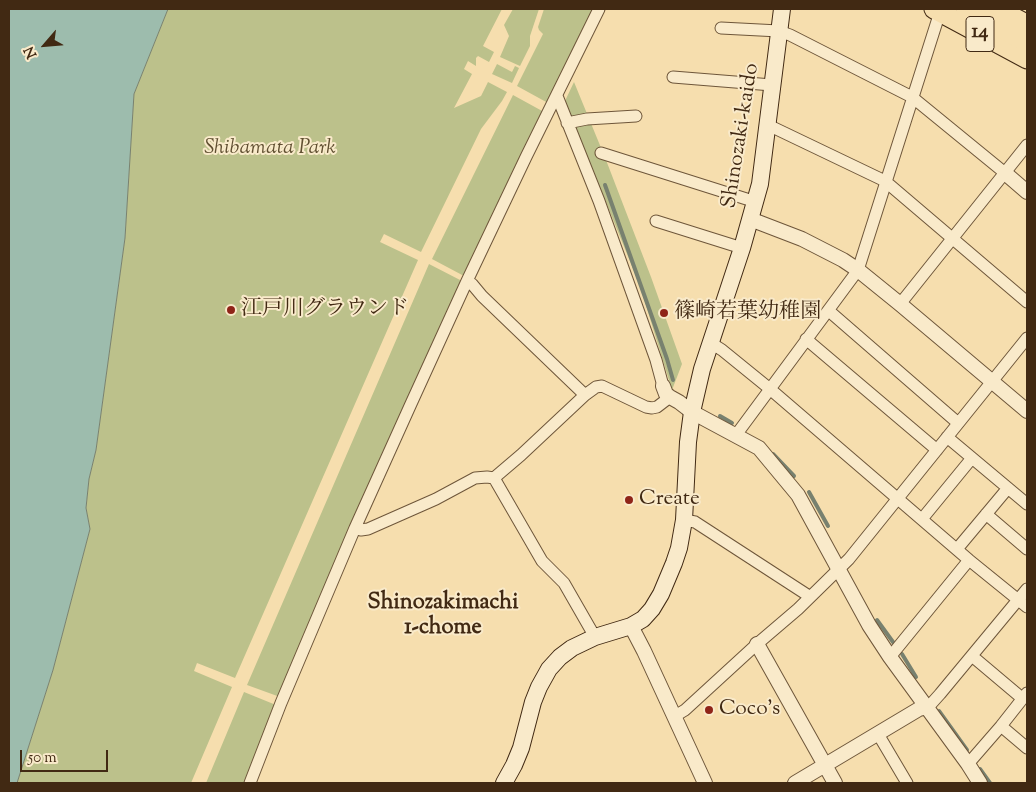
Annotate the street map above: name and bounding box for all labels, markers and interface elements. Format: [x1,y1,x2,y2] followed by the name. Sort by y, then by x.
[966,16,994,52] road number: 14
[20,20,70,70] north arrow
[20,42,43,61] text: N
[718,62,766,210] street label: Shinozaki-kaido
[204,136,336,162] park label: Shibamata Park
[241,297,409,323] place label: 江戸川グラウンド
[674,300,821,326] place label: 篠崎若葉幼稚園
[225,304,237,316] marker: 江戸川グラウンド
[658,307,670,319] marker: 篠崎若葉幼稚園
[639,487,700,513] place label: Create
[623,494,635,506] marker: Create
[368,591,518,642] district label: Shinozakimachi 1-chome
[719,697,780,723] place label: Coco's
[703,704,715,716] marker: Coco's
[22,740,110,772] scale bar
[28,748,57,769] text: 50 m

